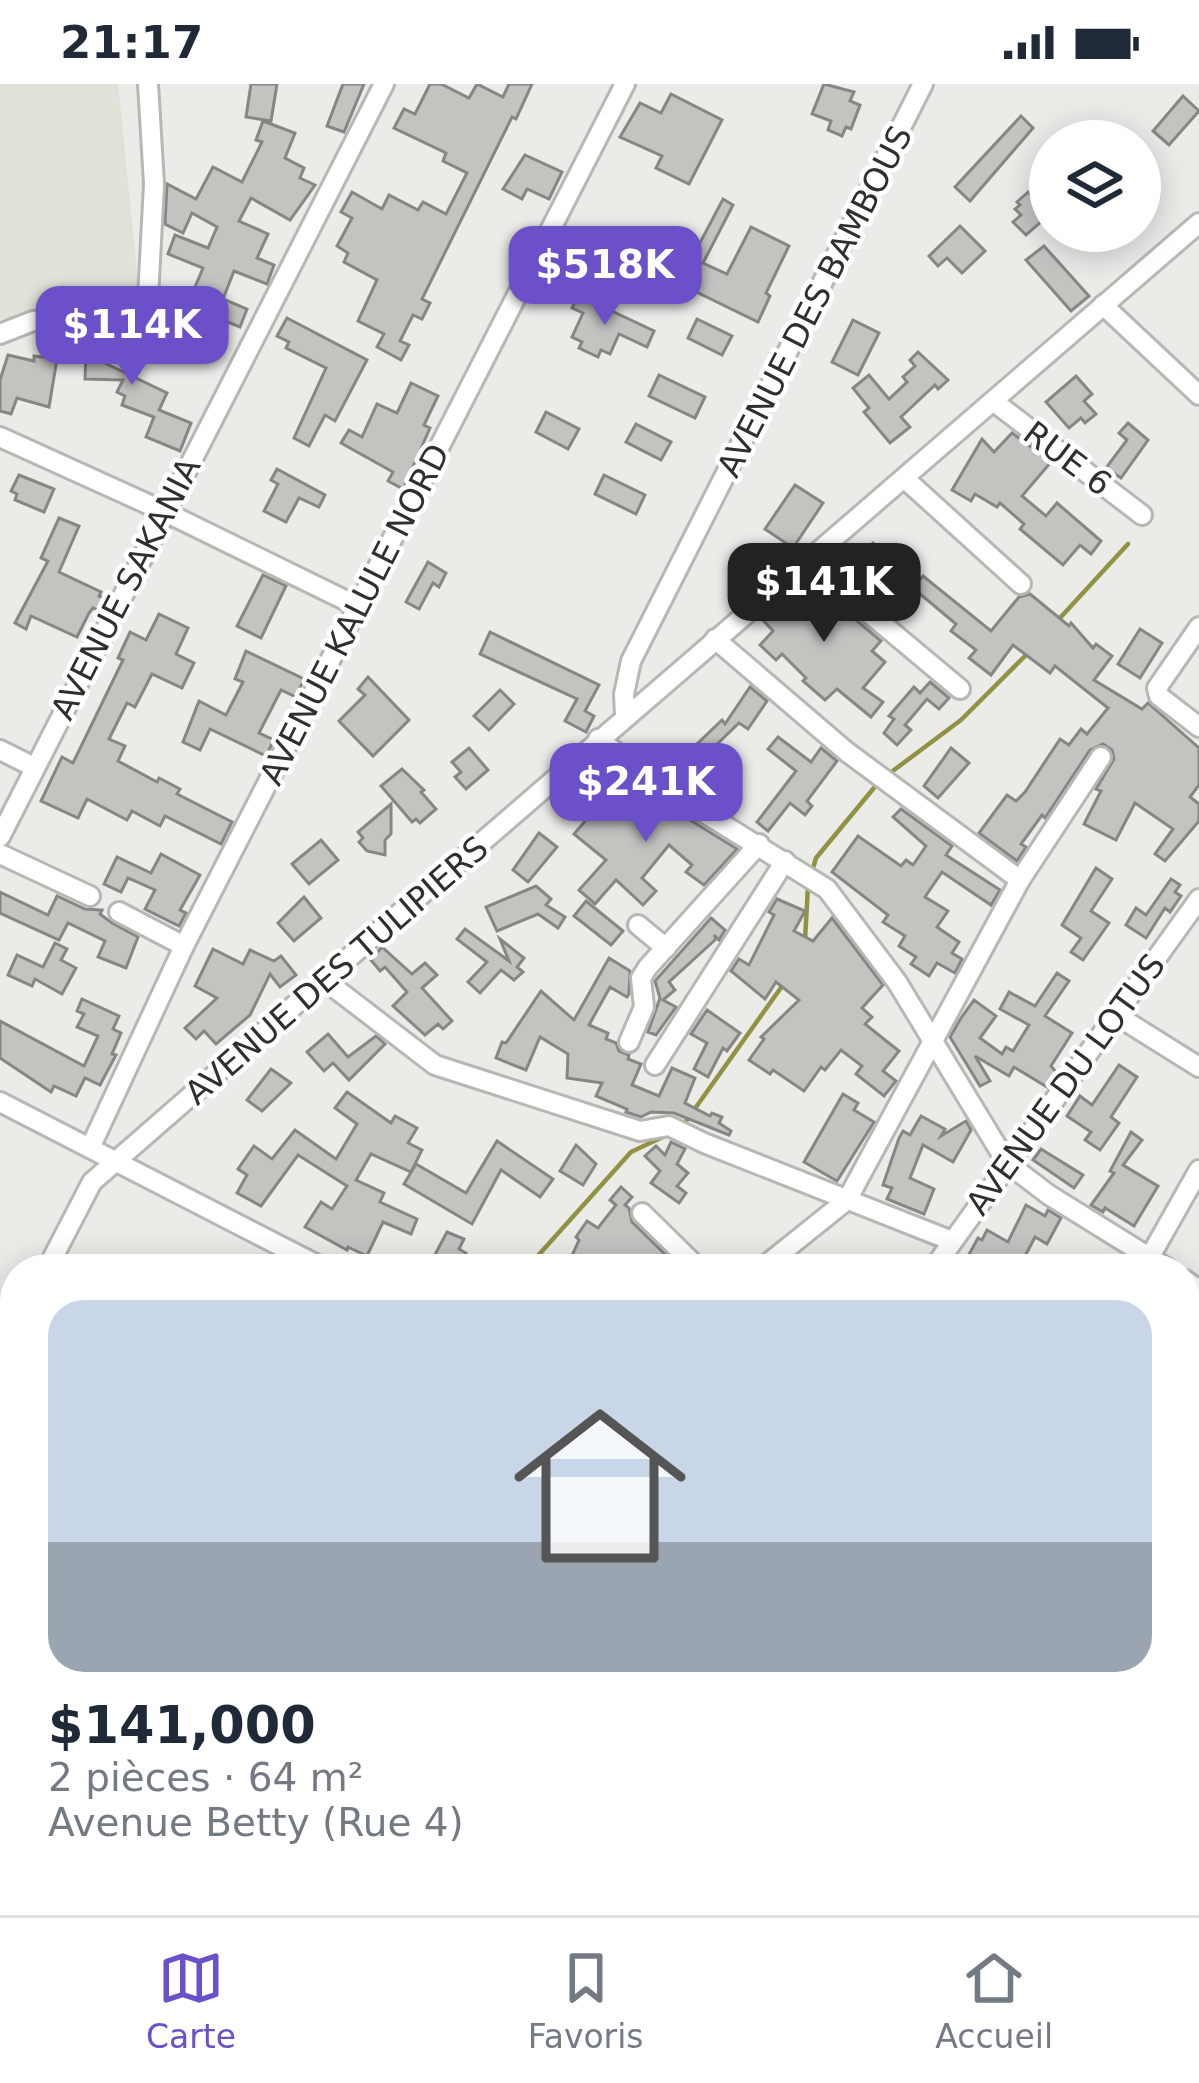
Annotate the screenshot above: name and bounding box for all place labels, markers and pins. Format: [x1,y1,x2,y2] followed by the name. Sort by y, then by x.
[521,226,689,328] pin: $518K
[48,286,216,388] pin: $114K
[740,543,908,645] pin: $141K
[562,743,730,845] pin: $241K

